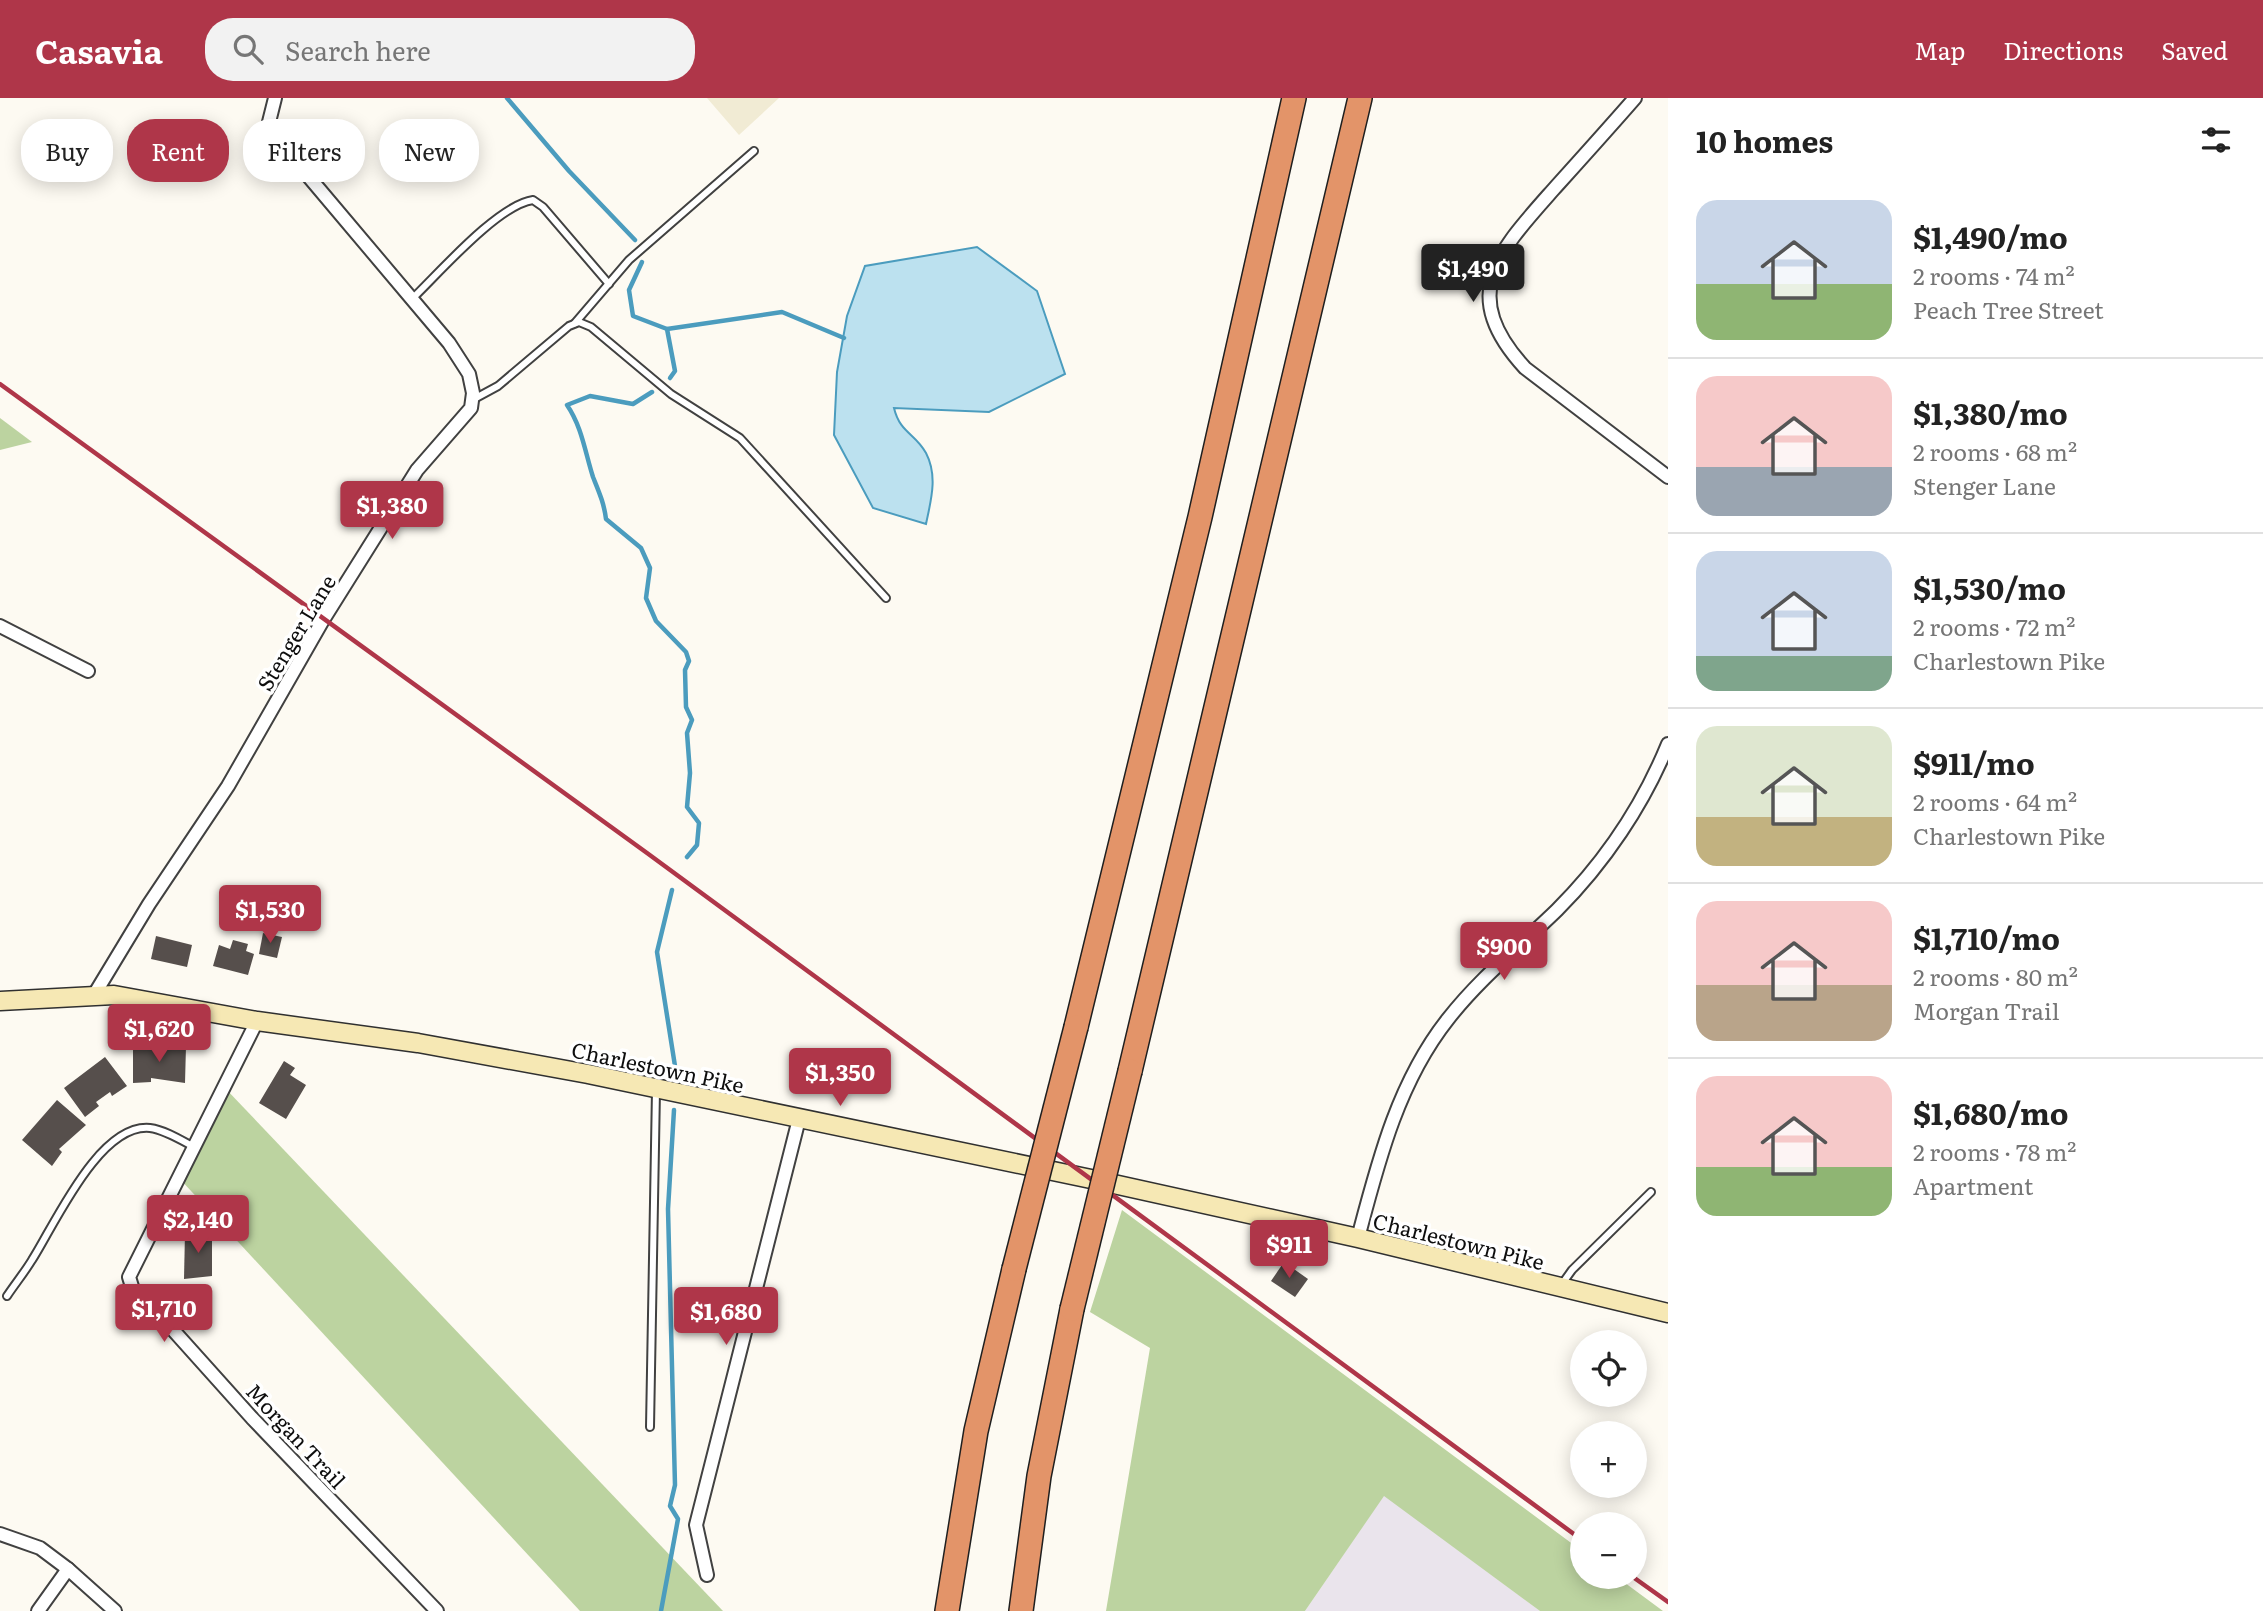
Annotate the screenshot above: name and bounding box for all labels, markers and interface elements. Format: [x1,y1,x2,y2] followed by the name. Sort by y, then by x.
[205,18,695,81] search box
[35,25,163,74] text: Casavia
[229,30,267,68] icon: search
[285,30,431,69] text: Search here
[1914,32,1965,67] text: Map
[2003,32,2123,67] text: Directions
[2161,32,2228,67] text: Saved
[1696,118,1833,162] text: 10 homes
[21,119,113,182] chip: Buy
[127,119,229,182] chip: Rent
[243,119,365,182] chip: Filters
[379,119,479,182] chip: New
[2197,121,2235,159] icon: filters
[1913,214,2068,258] text: $1,490/mo
[1752,228,1836,312] icon: home
[1416,244,1530,304] pin: $1,490
[1437,250,1509,284] text: $1,490
[1913,258,2075,292] text: 2 rooms · 74 m²
[1913,292,2104,326] text: Peach Tree Street
[1913,390,2068,434] text: $1,380/mo
[1752,404,1836,488] icon: home
[1913,434,2077,468] text: 2 rooms · 68 m²
[1913,468,2056,502] text: Stenger Lane
[335,482,449,541] pin: $1,380
[356,487,428,521] text: $1,380
[1913,565,2066,609] text: $1,530/mo
[248,568,342,696] street label: Stenger Lane
[1752,579,1836,663] icon: home
[1913,609,2075,643] text: 2 rooms · 72 m²
[1913,643,2105,677] text: Charlestown Pike
[1913,740,2035,784] text: $911/mo
[1752,754,1836,838] icon: home
[1913,784,2077,818] text: 2 rooms · 64 m²
[1913,818,2105,852] text: Charlestown Pike
[213,886,327,945] pin: $1,530
[235,891,305,925] text: $1,530
[1913,915,2060,959] text: $1,710/mo
[1463,922,1545,982] pin: $900
[1476,928,1532,962] text: $900
[1752,929,1836,1013] icon: home
[1913,959,2078,993] text: 2 rooms · 80 m²
[1913,993,2059,1027] text: Morgan Trail
[102,1004,216,1064] pin: $1,620
[124,1010,194,1044] text: $1,620
[569,1033,747,1099] street label: Charlestown Pike
[783,1048,897,1108] pin: $1,350
[805,1054,875,1088] text: $1,350
[1913,1090,2068,1134] text: $1,680/mo
[1752,1104,1836,1188] icon: home
[1913,1134,2076,1168] text: 2 rooms · 78 m²
[1913,1168,2033,1202] text: Apartment
[141,1196,255,1255] pin: $2,140
[163,1201,233,1235] text: $2,140
[1370,1204,1548,1276] street label: Charlestown Pike
[1248,1220,1330,1280] pin: $911
[1266,1226,1312,1260] text: $911
[107,1284,221,1344] pin: $1,710
[669,1288,783,1347] pin: $1,680
[131,1290,197,1324] text: $1,710
[690,1293,762,1327] text: $1,680
[1570,1330,1647,1589] map controls
[1570,1330,1647,1407] button: locate
[240,1376,354,1494] street label: Morgan Trail
[1570,1421,1647,1498] button: +
[1570,1512,1647,1589] button: −

